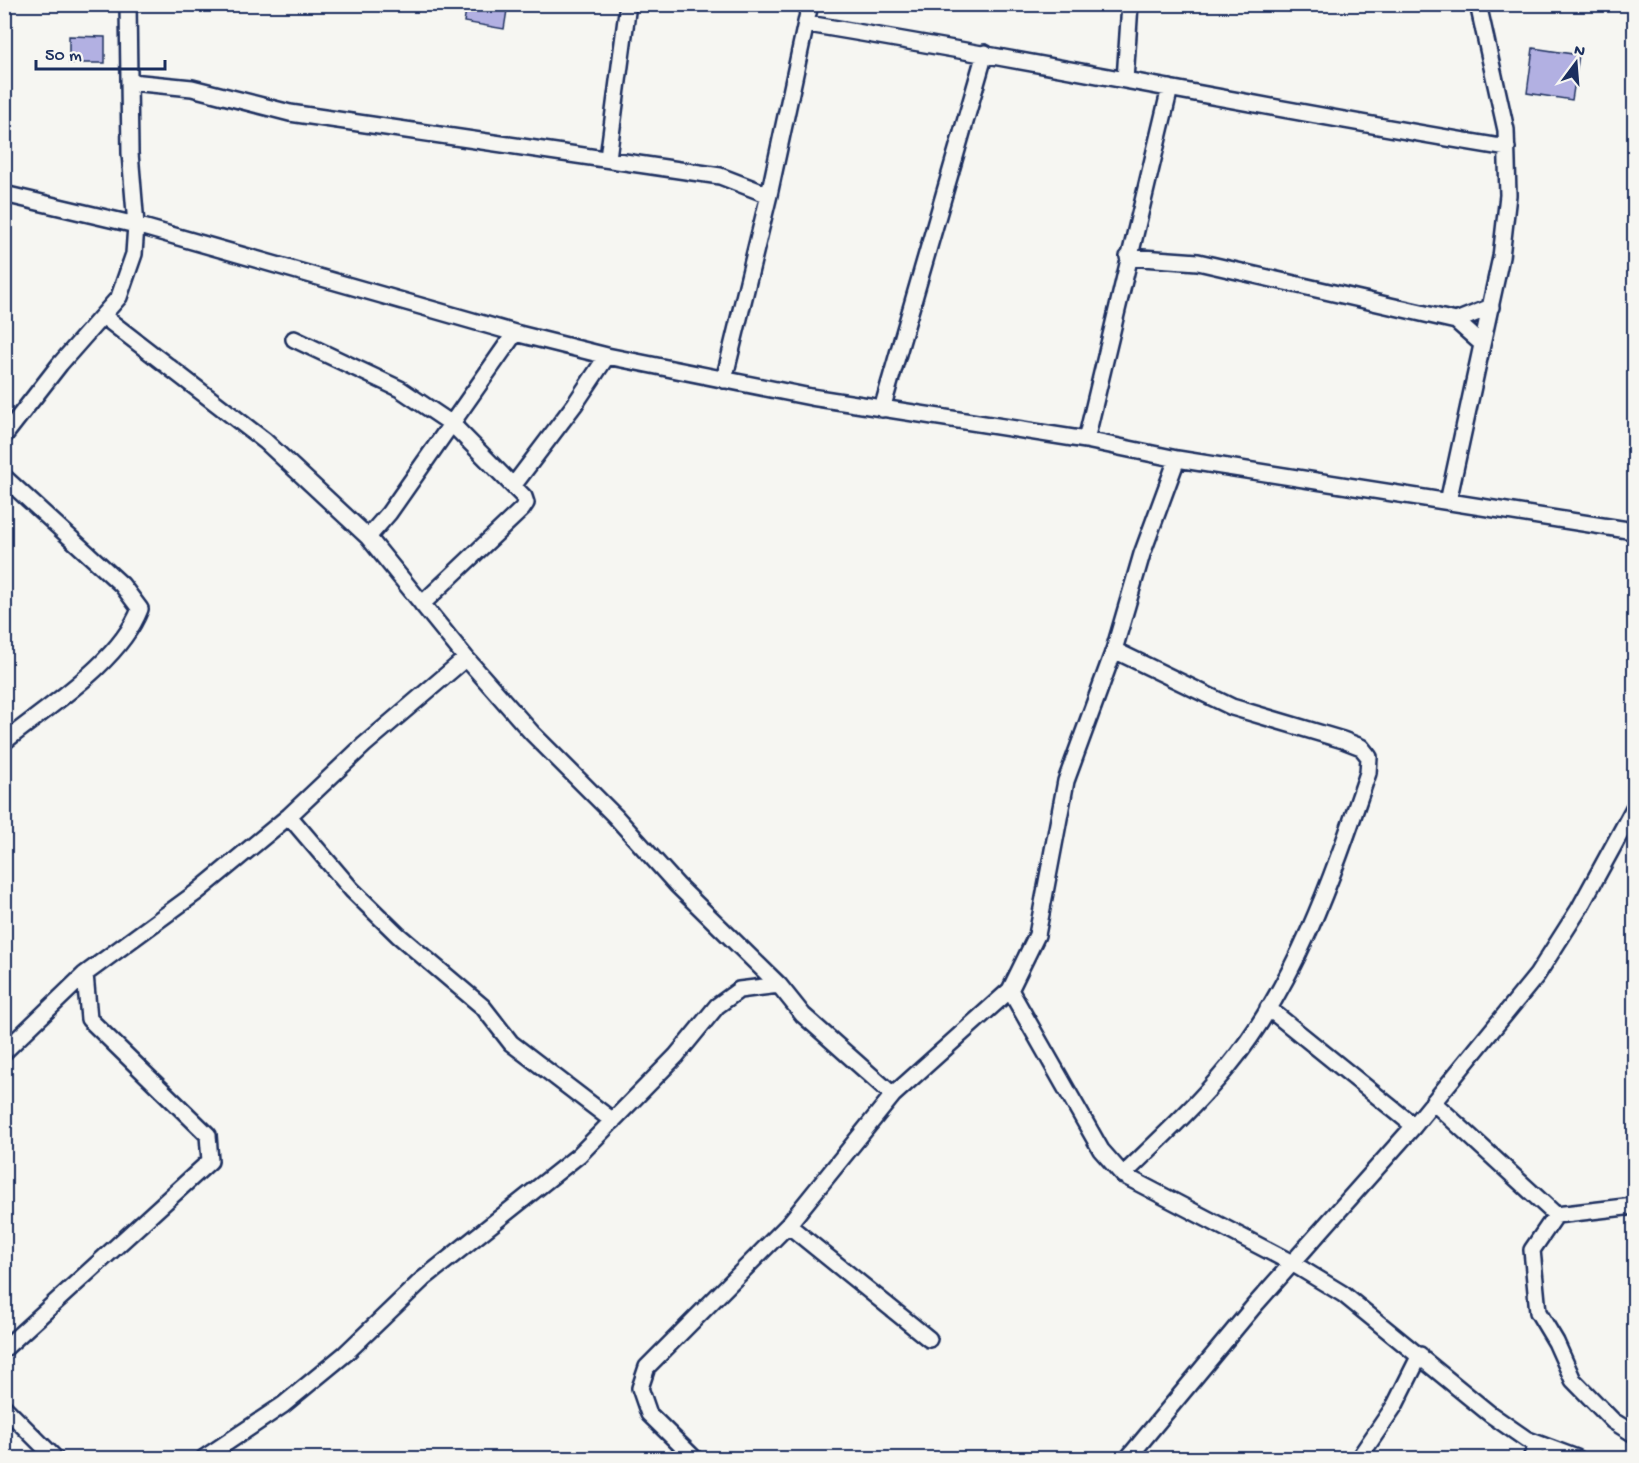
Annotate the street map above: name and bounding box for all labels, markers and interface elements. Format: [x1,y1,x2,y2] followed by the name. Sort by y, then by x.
[36,33,165,71] scale bar
[1546,33,1606,93] north arrow
[1572,41,1587,63] text: N
[45,46,82,67] text: 50 m

